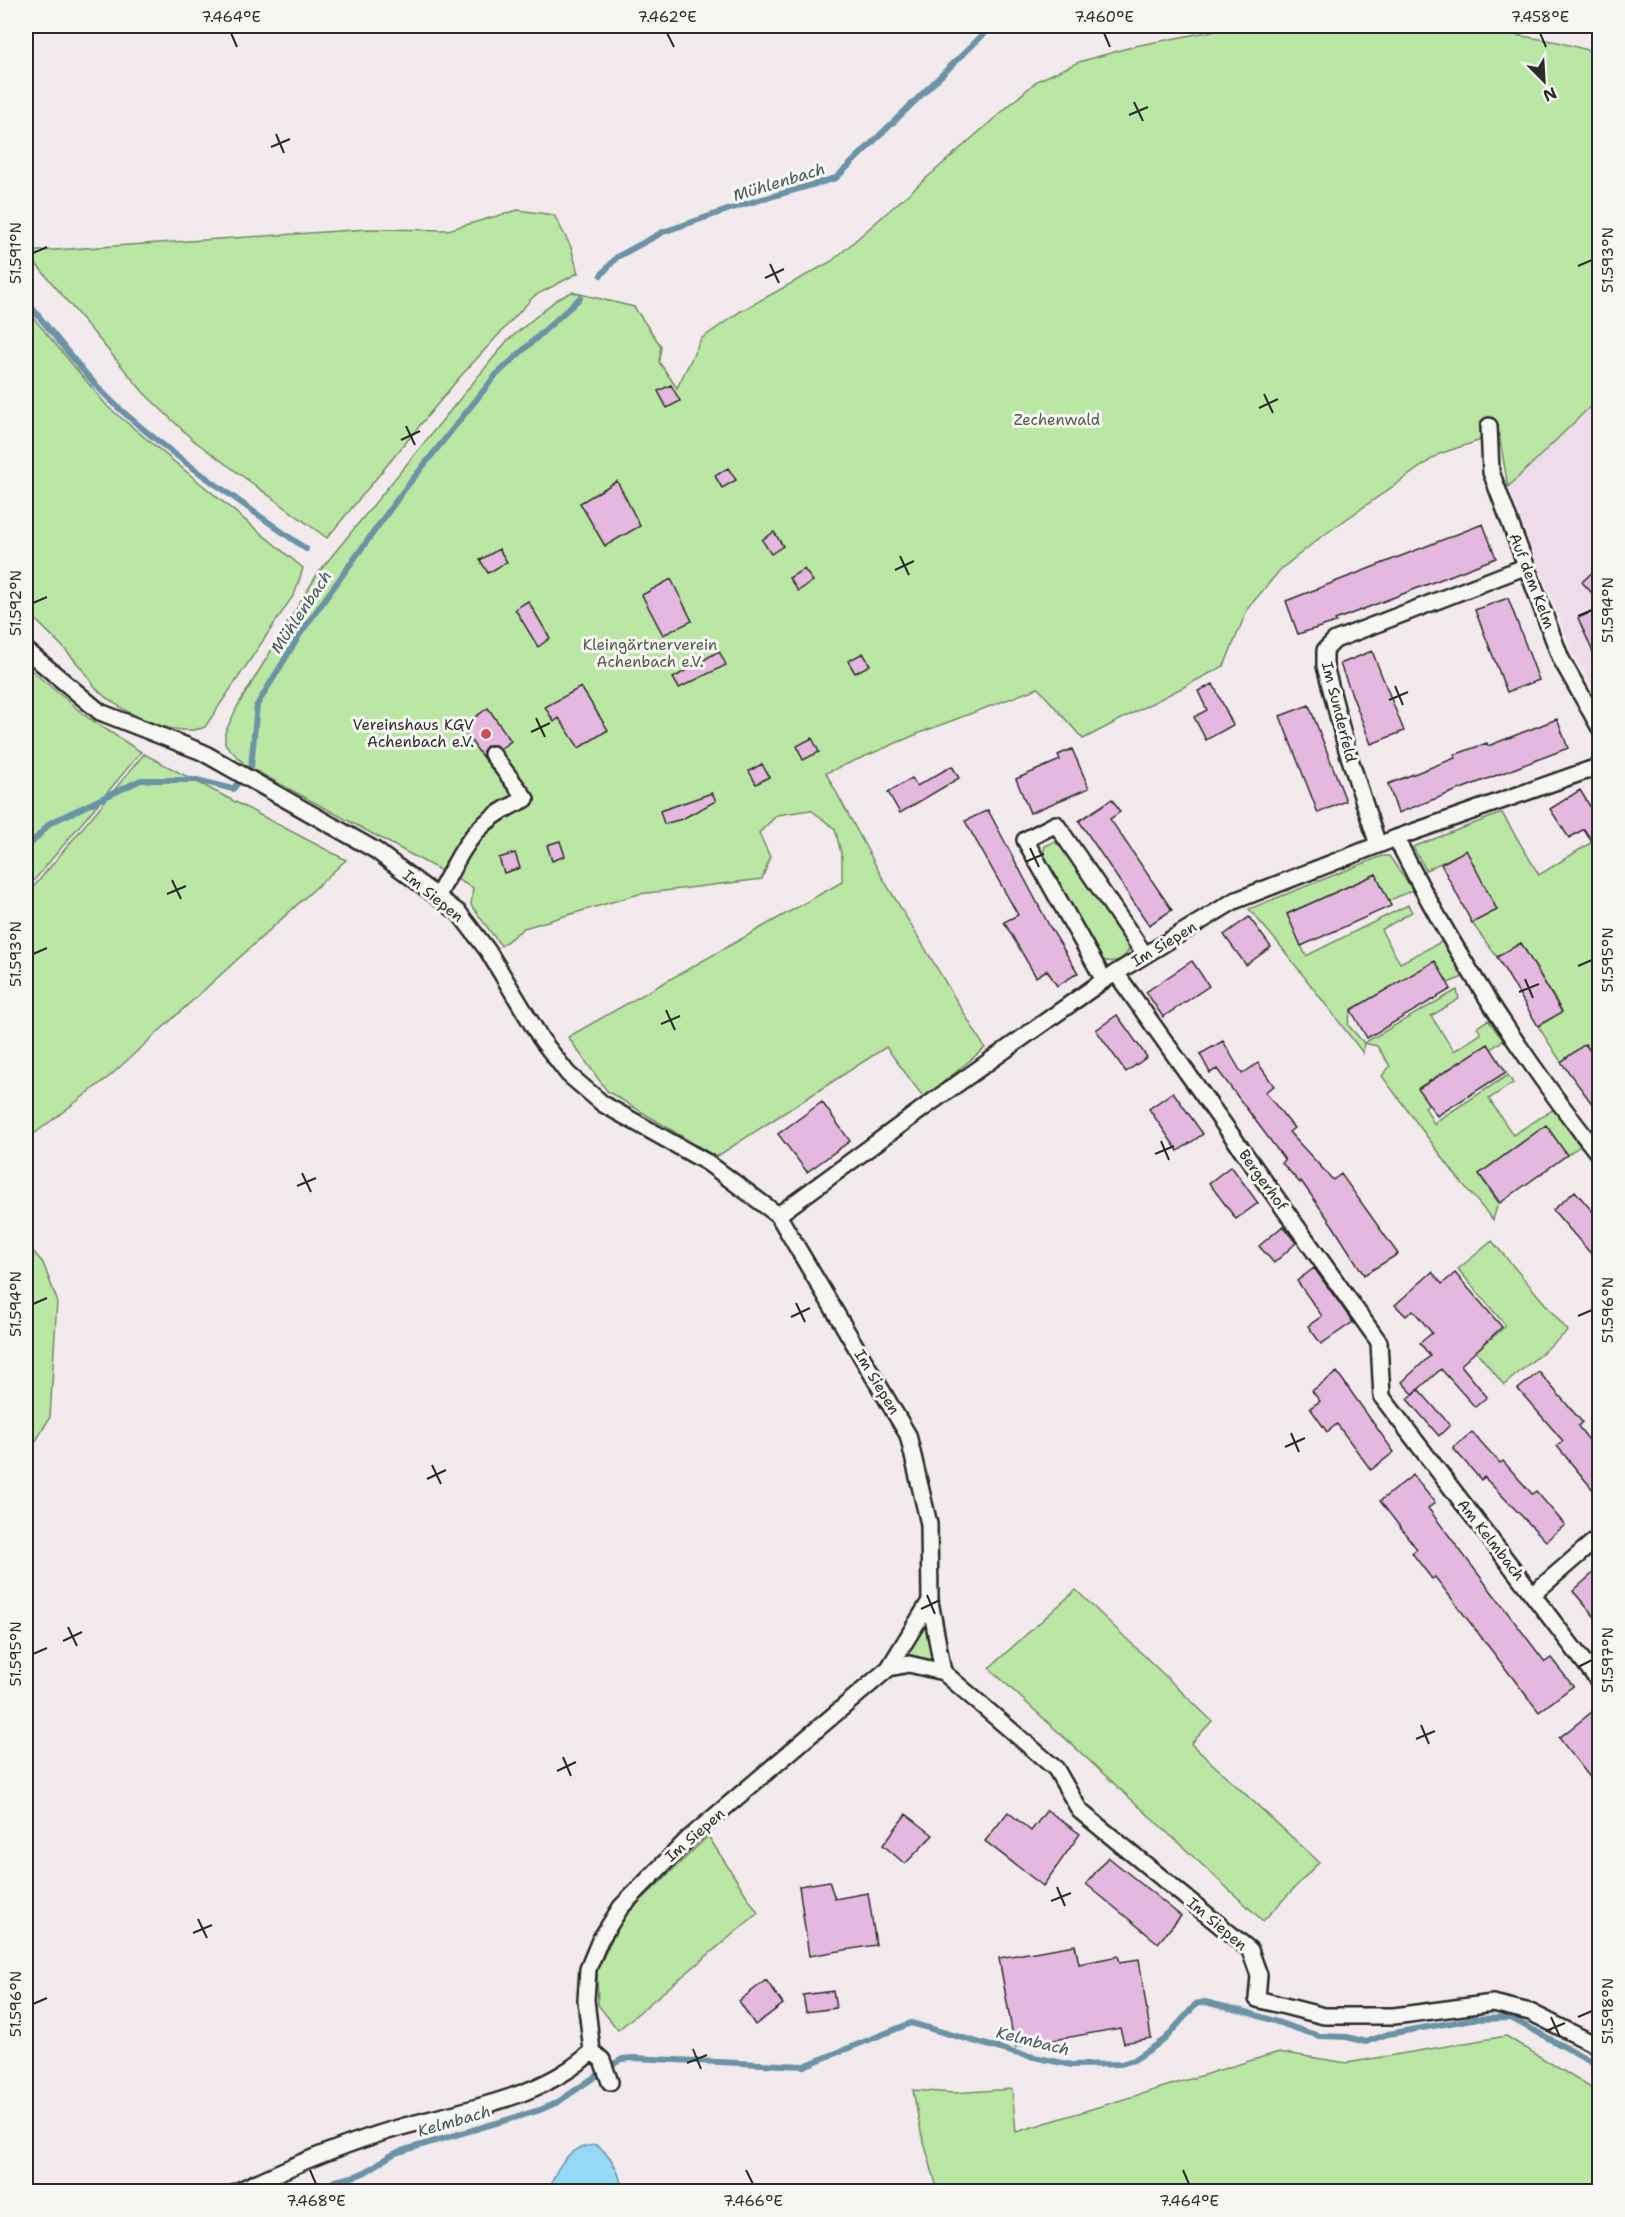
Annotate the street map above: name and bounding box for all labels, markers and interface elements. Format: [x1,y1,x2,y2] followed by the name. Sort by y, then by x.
[201,7,261,27] text: 7.464°E
[637,7,697,27] text: 7.462°E
[1074,7,1134,27] text: 7.460°E
[1511,7,1569,27] text: 7.458°E
[1514,51,1574,111] north arrow
[1540,82,1560,106] text: N
[730,158,828,206] water label: Mühlenbach
[6,222,26,284] text: 51.591°N
[1598,227,1618,293] text: 51.593°N
[1014,410,1101,430] park label: Zechenwald
[1505,530,1559,632] street label: Auf dem Kelm
[266,567,336,657] water label: Mühlenbach
[6,570,26,636] text: 51.592°N
[1598,577,1618,643] text: 51.594°N
[583,635,717,672] park label: Kleingärtnerverein Achenbach e.V.
[1317,660,1361,765] street label: Im Sunderfeld
[353,715,474,752] place label: Vereinshaus KGV Achenbach e.V.
[479,727,493,741] marker: Vereinshaus KGV Achenbach e.V.
[398,865,468,927] street label: Im Siepen
[1128,917,1200,971] street label: Im Siepen
[6,921,26,987] text: 51.593°N
[1598,927,1618,993] text: 51.595°N
[1234,1145,1292,1215] street label: Bergerhof
[6,1271,26,1337] text: 51.594°N
[1598,1277,1618,1343] text: 51.596°N
[850,1346,904,1418] street label: Im Siepen
[1453,1495,1529,1585] street label: Am Kelmbach
[6,1621,26,1687] text: 51.595°N
[1598,1627,1618,1693] text: 51.597°N
[661,1804,729,1866] street label: Im Siepen
[1183,1893,1251,1955] street label: Im Siepen
[6,1971,26,2037] text: 51.596°N
[1598,1978,1618,2044] text: 51.598°N
[994,2022,1072,2060] water label: Kelmbach
[415,2101,493,2141] water label: Kelmbach
[286,2191,346,2211] text: 7.468°E
[723,2191,783,2211] text: 7.466°E
[1159,2191,1219,2211] text: 7.464°E

